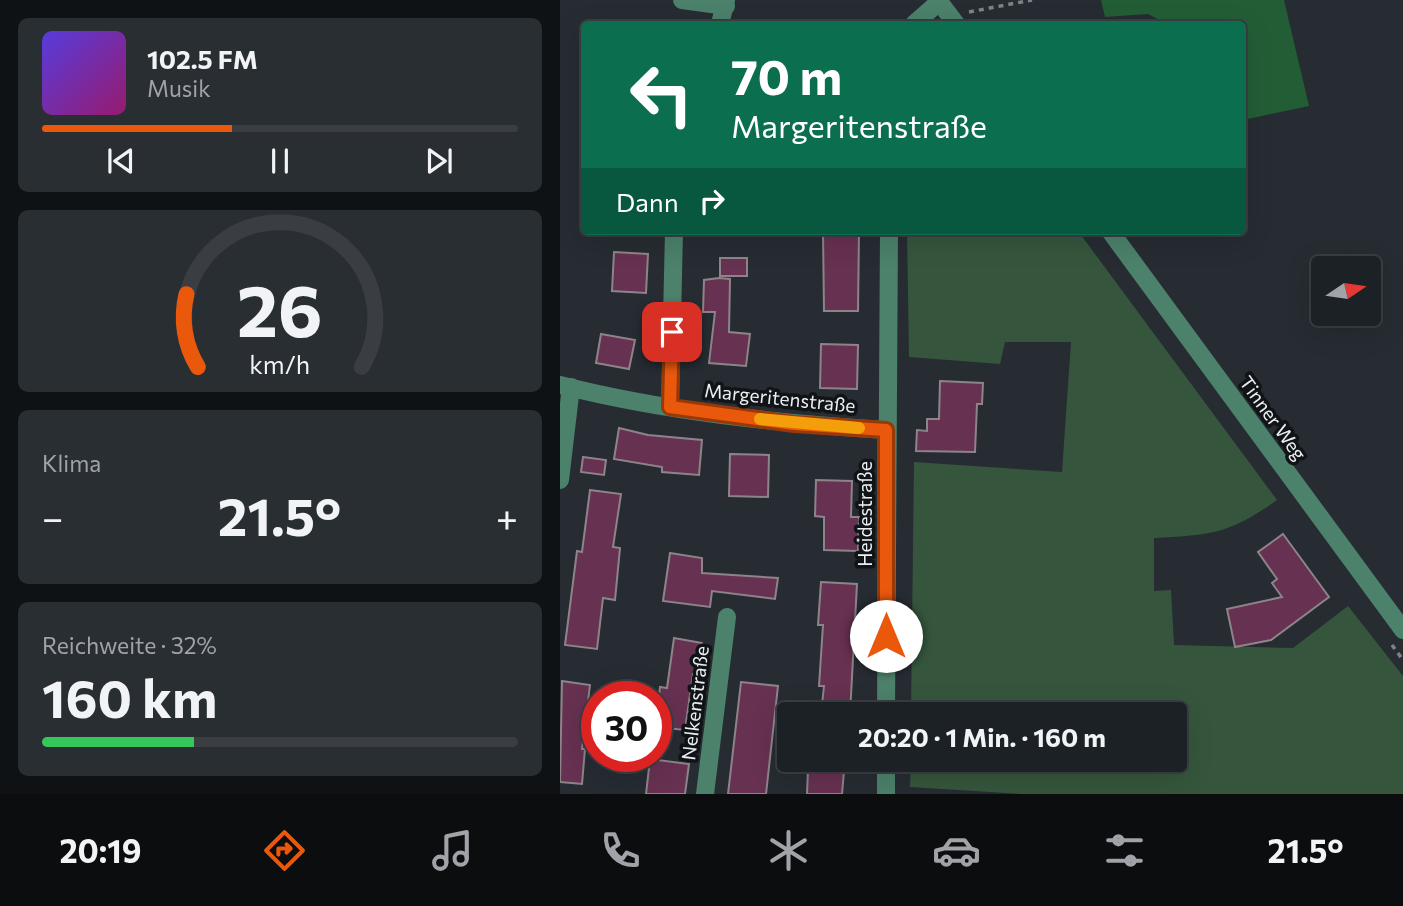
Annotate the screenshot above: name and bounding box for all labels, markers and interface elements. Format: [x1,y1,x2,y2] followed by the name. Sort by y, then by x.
[147,43,258,74] text: 102.5 FM
[731,45,842,105] text: 70 m
[616,49,707,140] icon: left
[147,74,211,102] text: Musik
[731,105,987,145] text: Margeritenstraße
[102,142,140,180] icon: previous
[261,142,299,180] icon: pause
[420,142,458,180] icon: next
[693,182,731,220] icon: right
[616,186,679,217] text: Dann
[1311,256,1381,326] north arrow
[1311,256,1381,326] map controls
[237,263,323,352] text: 26
[642,302,702,362] pin
[653,313,691,351] icon: arrive
[250,349,310,379] text: km/h
[1235,371,1312,464] street label: Tinner Weg
[703,378,857,417] street label: Margeritenstraße
[42,449,101,477] text: Klima
[853,461,876,567] street label: Heidestraße
[218,483,341,547] text: 21.5°
[42,493,64,540] text: −
[496,493,518,540] text: +
[849,599,923,673] position arrow
[42,631,217,659] text: Reichweite · 32%
[676,644,713,762] street label: Nelkenstraße
[42,665,217,729] text: 160 km
[581,681,672,772] speed limit sign: 30
[858,721,1106,752] text: 20:20 · 1 Min. · 160 m
[260,826,309,875] icon: directions
[428,826,477,875] icon: music
[596,826,645,875] icon: phone
[764,826,813,875] icon: climate
[932,826,981,875] icon: car
[1100,826,1149,875] icon: filters
[59,830,141,870] text: 20:19
[1268,830,1344,870] text: 21.5°

